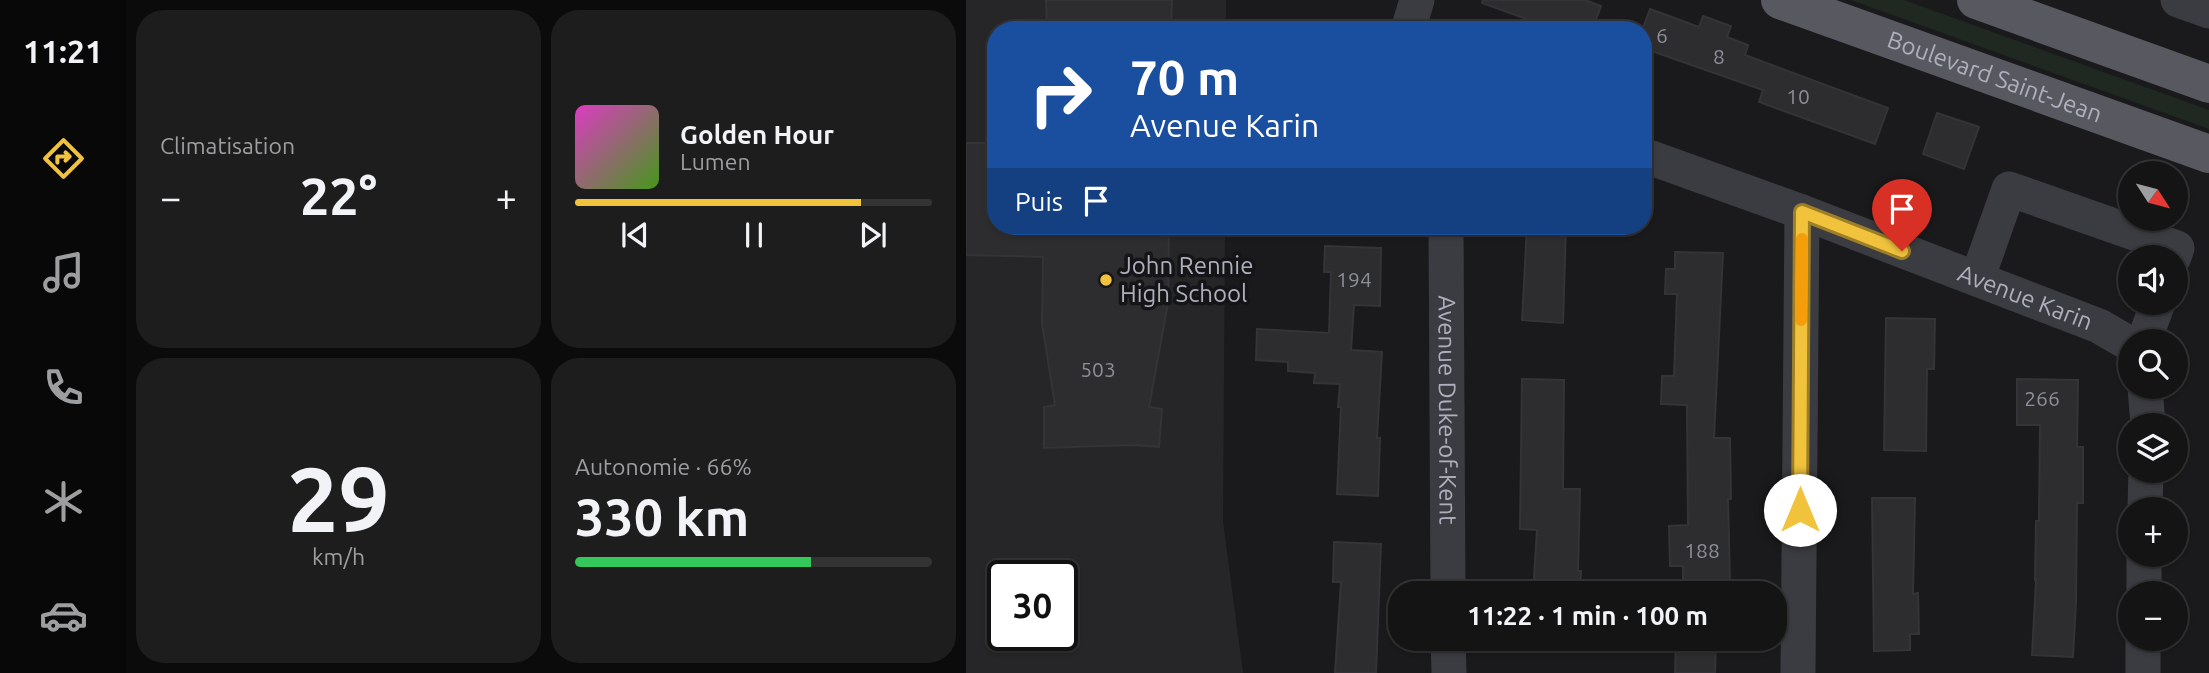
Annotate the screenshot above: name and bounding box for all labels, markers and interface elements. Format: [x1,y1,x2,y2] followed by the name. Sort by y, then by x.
[1656,23,1668,47] house number: 6
[1884,26,2106,127] street label: Boulevard Saint-Jean
[23,33,103,69] text: 11:21
[1713,44,1725,68] house number: 8
[1015,49,1106,140] icon: right
[1130,49,1239,104] text: 70 m
[1786,84,1810,108] house number: 10
[1130,107,1319,143] text: Avenue Karin
[680,120,834,149] text: Golden Hour
[160,133,295,158] text: Climatisation
[39,134,88,183] icon: directions
[680,149,751,174] text: Lumen
[2118,161,2188,231] north arrow
[2118,161,2188,651] map controls
[300,167,377,225] text: 22°
[160,176,181,218] text: −
[496,176,517,218] text: +
[1872,179,1932,251] pin
[1077,182,1115,220] icon: arrive
[1015,187,1063,216] text: Puis
[1883,190,1921,228] icon: arrive
[616,216,654,254] icon: previous
[735,216,773,254] icon: pause
[854,216,892,254] icon: next
[2118,245,2188,315] button: sound
[39,248,88,297] icon: music
[1120,252,1253,307] place label: John Rennie High School
[1954,259,2097,335] street label: Avenue Karin
[1336,267,1372,291] house number: 194
[1098,272,1114,288] marker: John Rennie High School
[1433,295,1462,525] street label: Avenue Duke-of-Kent
[2118,329,2188,399] button: search
[1080,357,1116,381] house number: 503
[39,363,88,412] icon: phone
[2024,386,2060,410] house number: 266
[2118,413,2188,483] button: layers
[287,447,390,549] text: 29
[575,454,752,479] text: Autonomie · 66%
[1763,473,1837,547] position arrow
[39,477,88,526] icon: climate
[575,488,749,546] text: 330 km
[2118,497,2188,567] button: +
[1684,538,1720,562] house number: 188
[312,544,365,569] text: km/h
[987,560,1078,651] speed limit sign: 30
[2118,581,2188,651] button: −
[39,591,88,640] icon: car
[1467,601,1708,630] text: 11:22 · 1 min · 100 m

